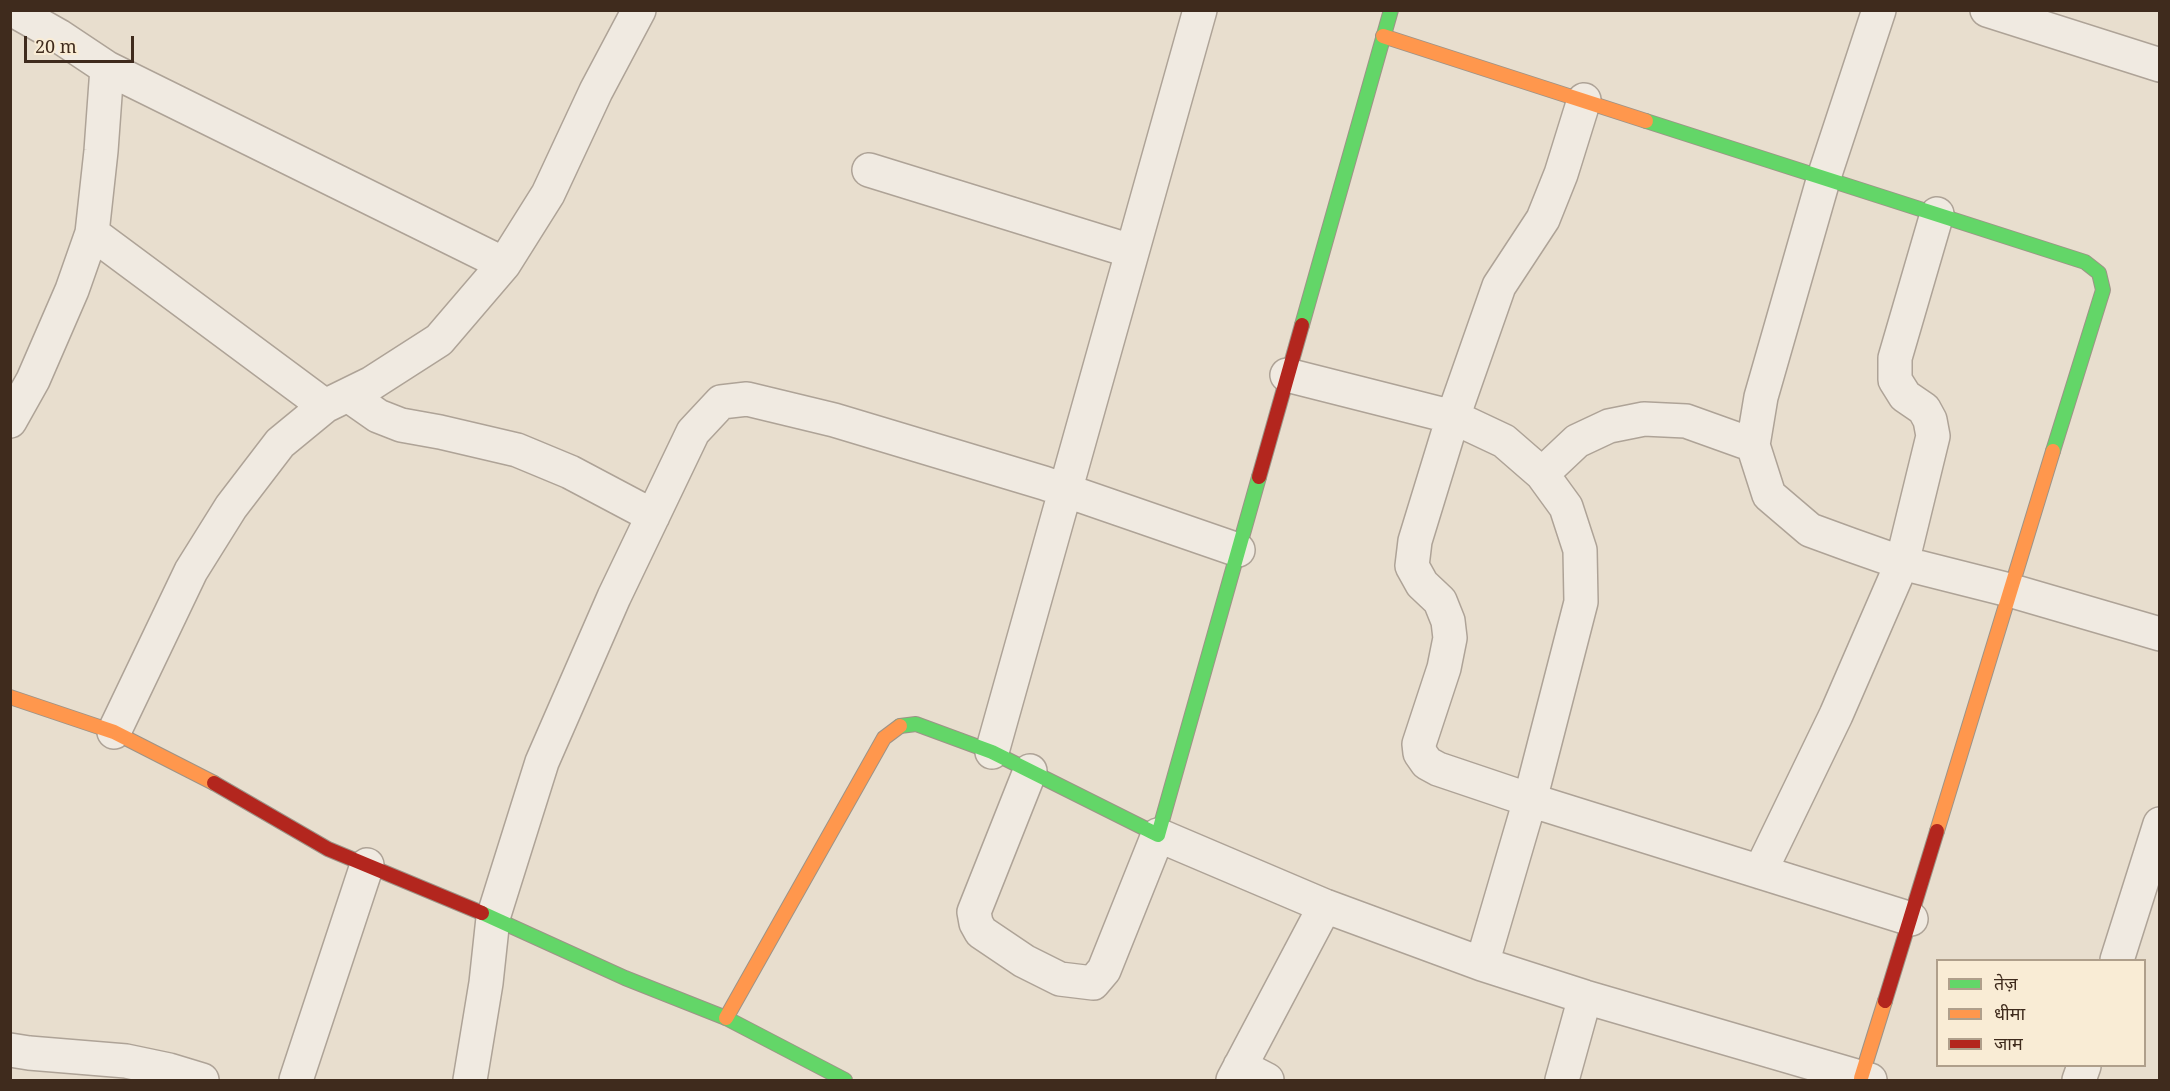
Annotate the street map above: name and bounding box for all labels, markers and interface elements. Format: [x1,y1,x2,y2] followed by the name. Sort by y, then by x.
[27,24,136,62] scale bar
[35,34,77,58] text: 20 m
[1936,959,2146,1067] legend
[1994,971,2018,995] text: तेज़
[1994,1001,2025,1025] text: धीमा
[1994,1031,2023,1055] text: जाम

